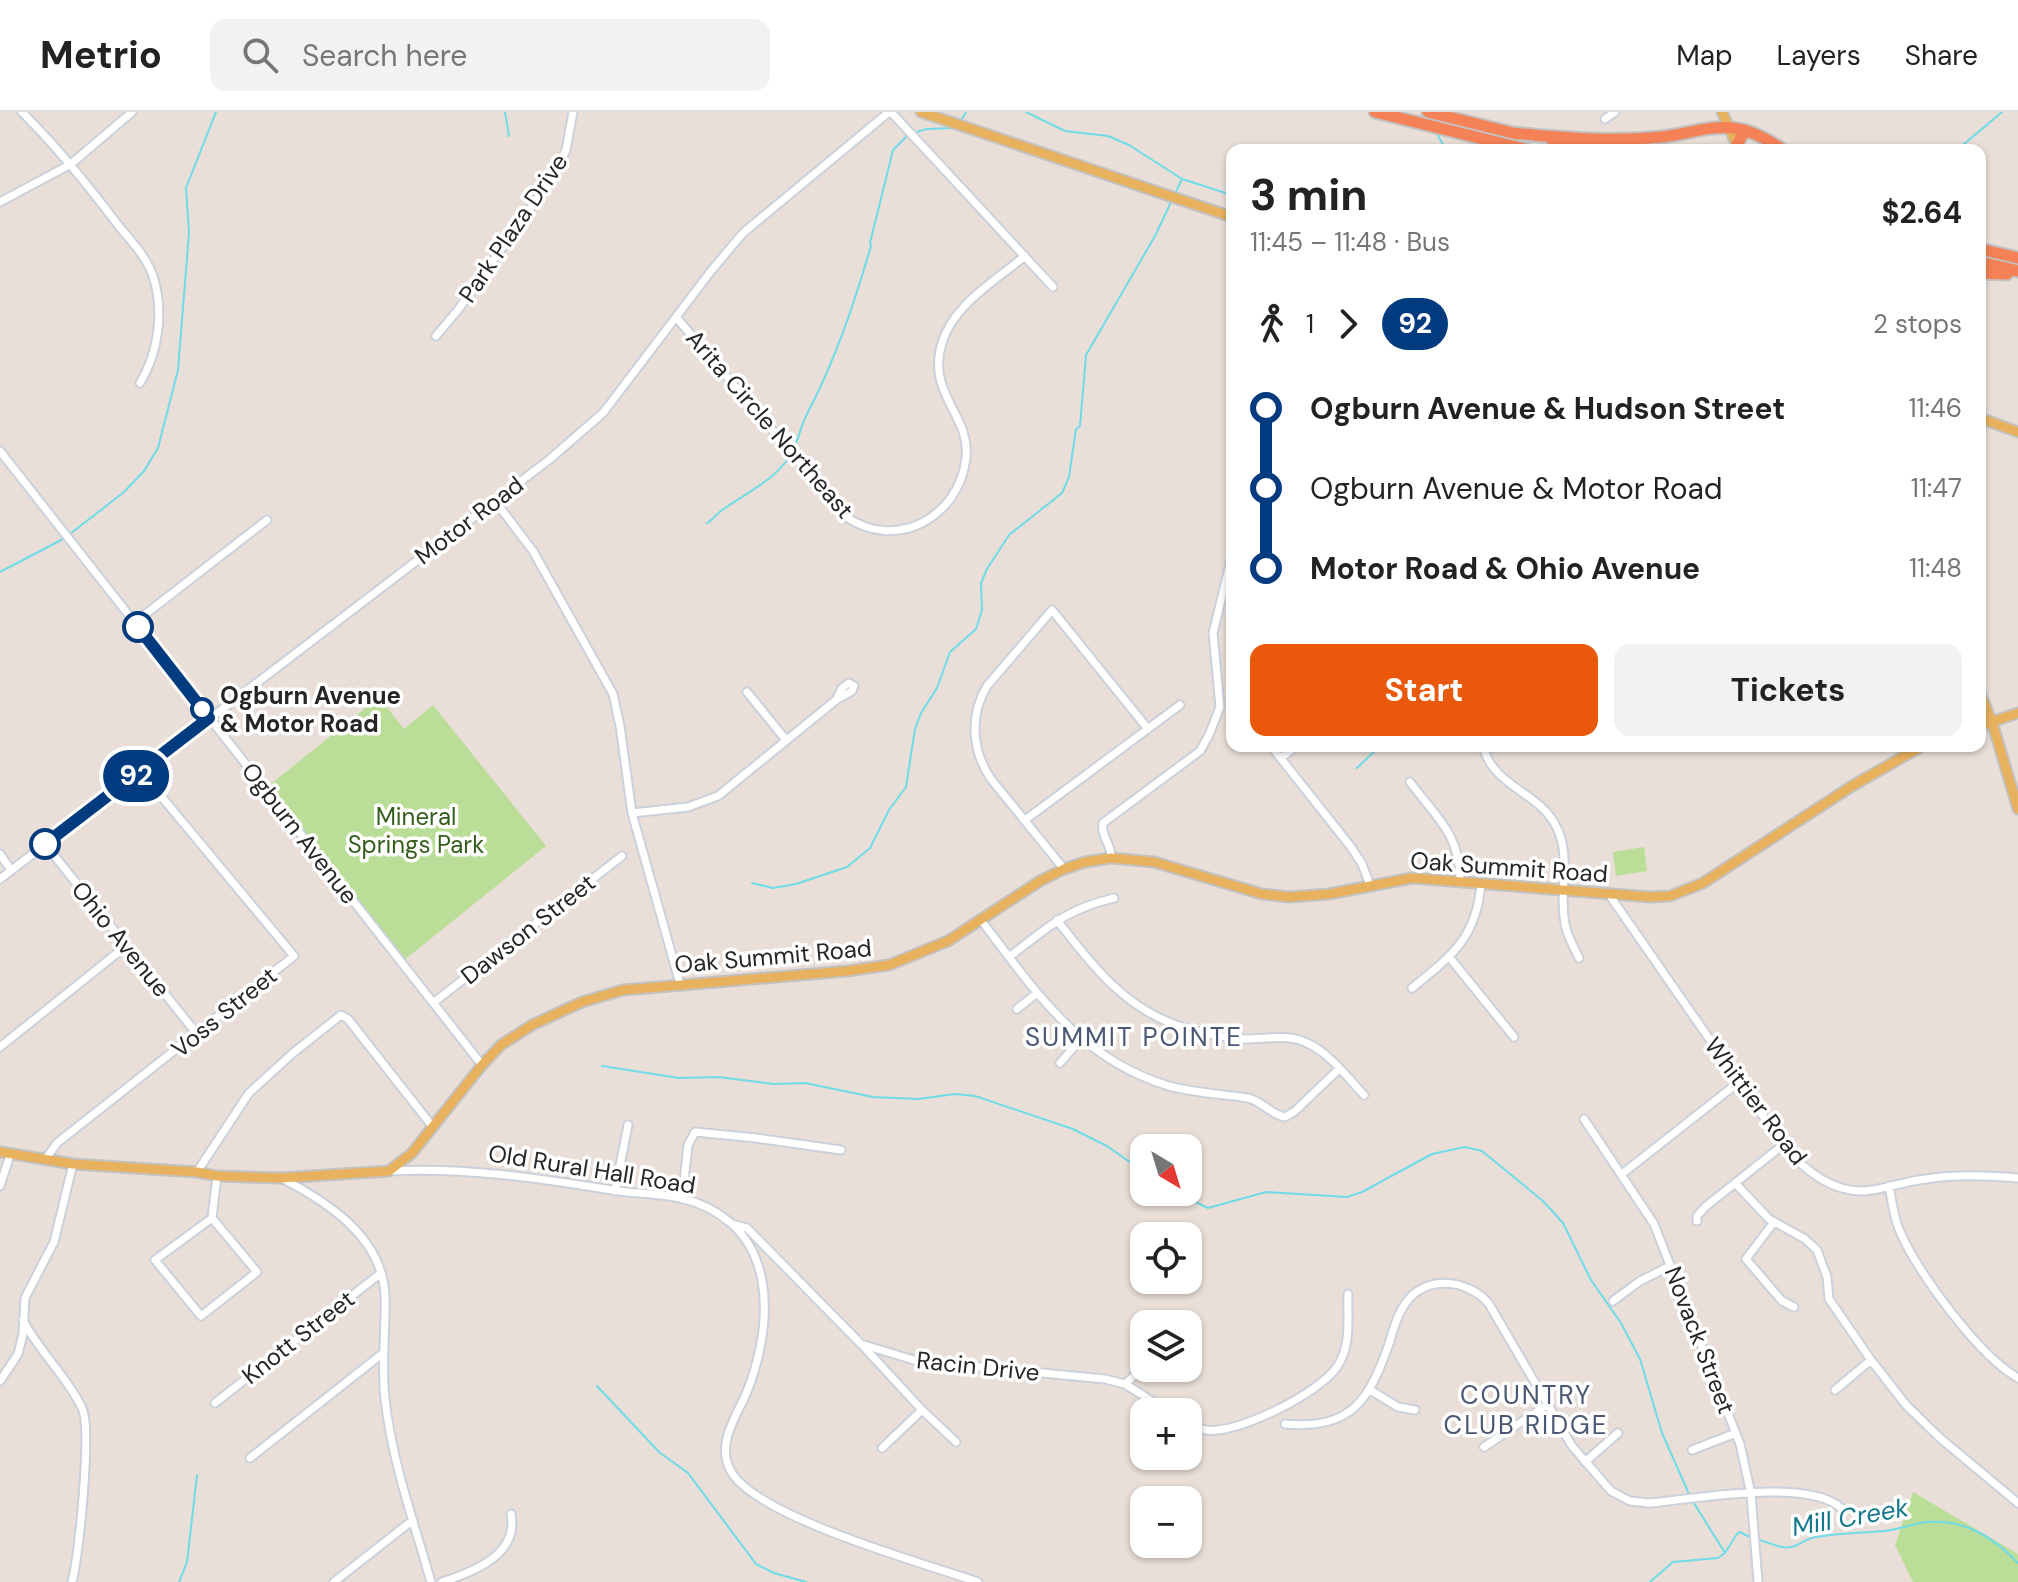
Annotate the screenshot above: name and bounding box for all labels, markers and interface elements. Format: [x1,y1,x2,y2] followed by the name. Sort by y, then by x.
[210,19,770,91] search box
[40,30,162,80] text: Metrio
[238,33,282,77] icon: search
[302,36,467,75] text: Search here
[1676,37,1733,74] text: Map
[1777,37,1861,74] text: Layers
[1905,37,1978,74] text: Share
[452,147,574,309] street label: Park Plaza Drive
[1250,166,1367,224] text: 3 min
[1881,193,1962,232] text: $2.64
[1250,225,1450,259] text: 11:45 – 11:48 · Bus
[1250,302,1294,346] icon: walk
[1326,302,1370,346] icon: forward
[1398,305,1432,342] text: 92
[1306,307,1314,341] text: 1
[1873,307,1962,341] text: 2 stops
[679,323,861,525] street label: Arita Circle Northeast
[1310,389,1785,428] text: Ogburn Avenue & Hudson Street
[1908,391,1962,425] text: 11:46
[408,469,530,571] street label: Motor Road
[1310,469,1723,508] text: Ogburn Avenue & Motor Road
[1911,471,1962,505] text: 11:47
[1310,549,1700,588] text: Motor Road & Ohio Avenue
[1909,551,1962,585] text: 11:48
[123,612,153,642] unlabelled marker
[1250,644,1598,736] button: Start
[1614,644,1962,736] button: Tickets
[220,680,401,739] place label: Ogburn Avenue & Motor Road
[191,698,213,720] marker: Ogburn Avenue & Motor Road
[100,750,172,802] line badge: 92
[235,756,365,910] street label: Ogburn Avenue
[119,757,153,794] text: 92
[348,801,484,860] park label: Mineral Springs Park
[30,829,60,859] unlabelled marker
[1409,845,1609,889] street label: Oak Summit Road
[455,867,601,991] street label: Dawson Street
[65,875,177,1003] street label: Ohio Avenue
[673,932,873,980] street label: Oak Summit Road
[165,960,283,1064] street label: Voss Street
[1025,1020,1243,1054] district label: SUMMIT POINTE
[1698,1031,1814,1171] street label: Whittier Road
[1130,1134,1202,1206] north arrow
[1130,1134,1202,1558] map controls
[486,1137,698,1201] street label: Old Rural Hall Road
[1130,1222,1202,1294] button: locate
[1658,1262,1742,1418] street label: Novack Street
[235,1283,361,1391] street label: Knott Street
[1130,1310,1202,1382] button: layers
[915,1344,1041,1388] street label: Racin Drive
[1443,1378,1609,1442] district label: COUNTRY CLUB RIDGE
[1130,1398,1202,1470] button: +
[1130,1486,1202,1558] button: −
[1789,1490,1912,1544] water label: Mill Creek

